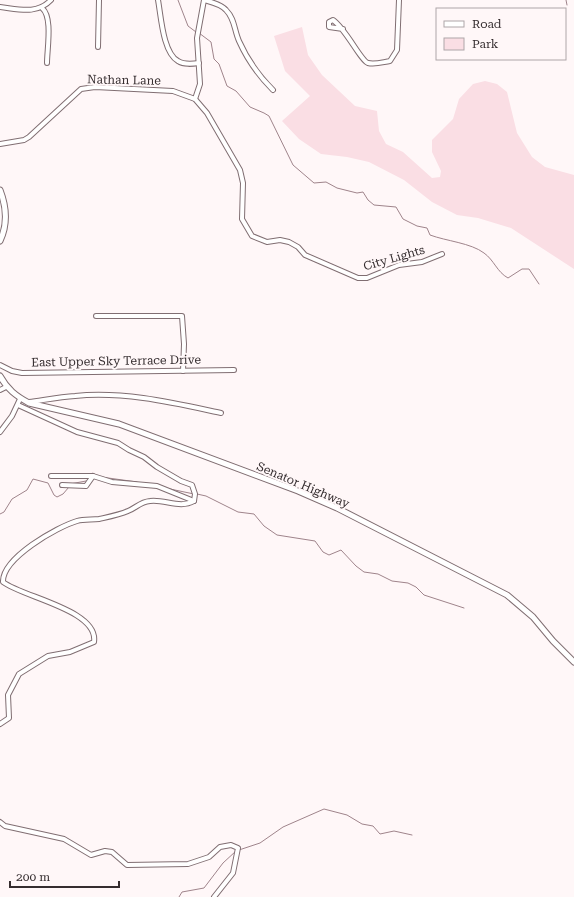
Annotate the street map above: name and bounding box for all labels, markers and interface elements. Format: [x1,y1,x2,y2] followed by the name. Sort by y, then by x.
[436,8,566,60] legend
[472,17,502,31] text: Road
[472,37,499,51] text: Park
[87,72,161,88] street label: Nathan Lane
[362,242,427,273] street label: City Lights
[31,353,201,369] street label: East Upper Sky Terrace Drive
[255,459,352,511] street label: Senator Highway
[10,863,119,889] scale bar
[16,870,50,884] text: 200 m

